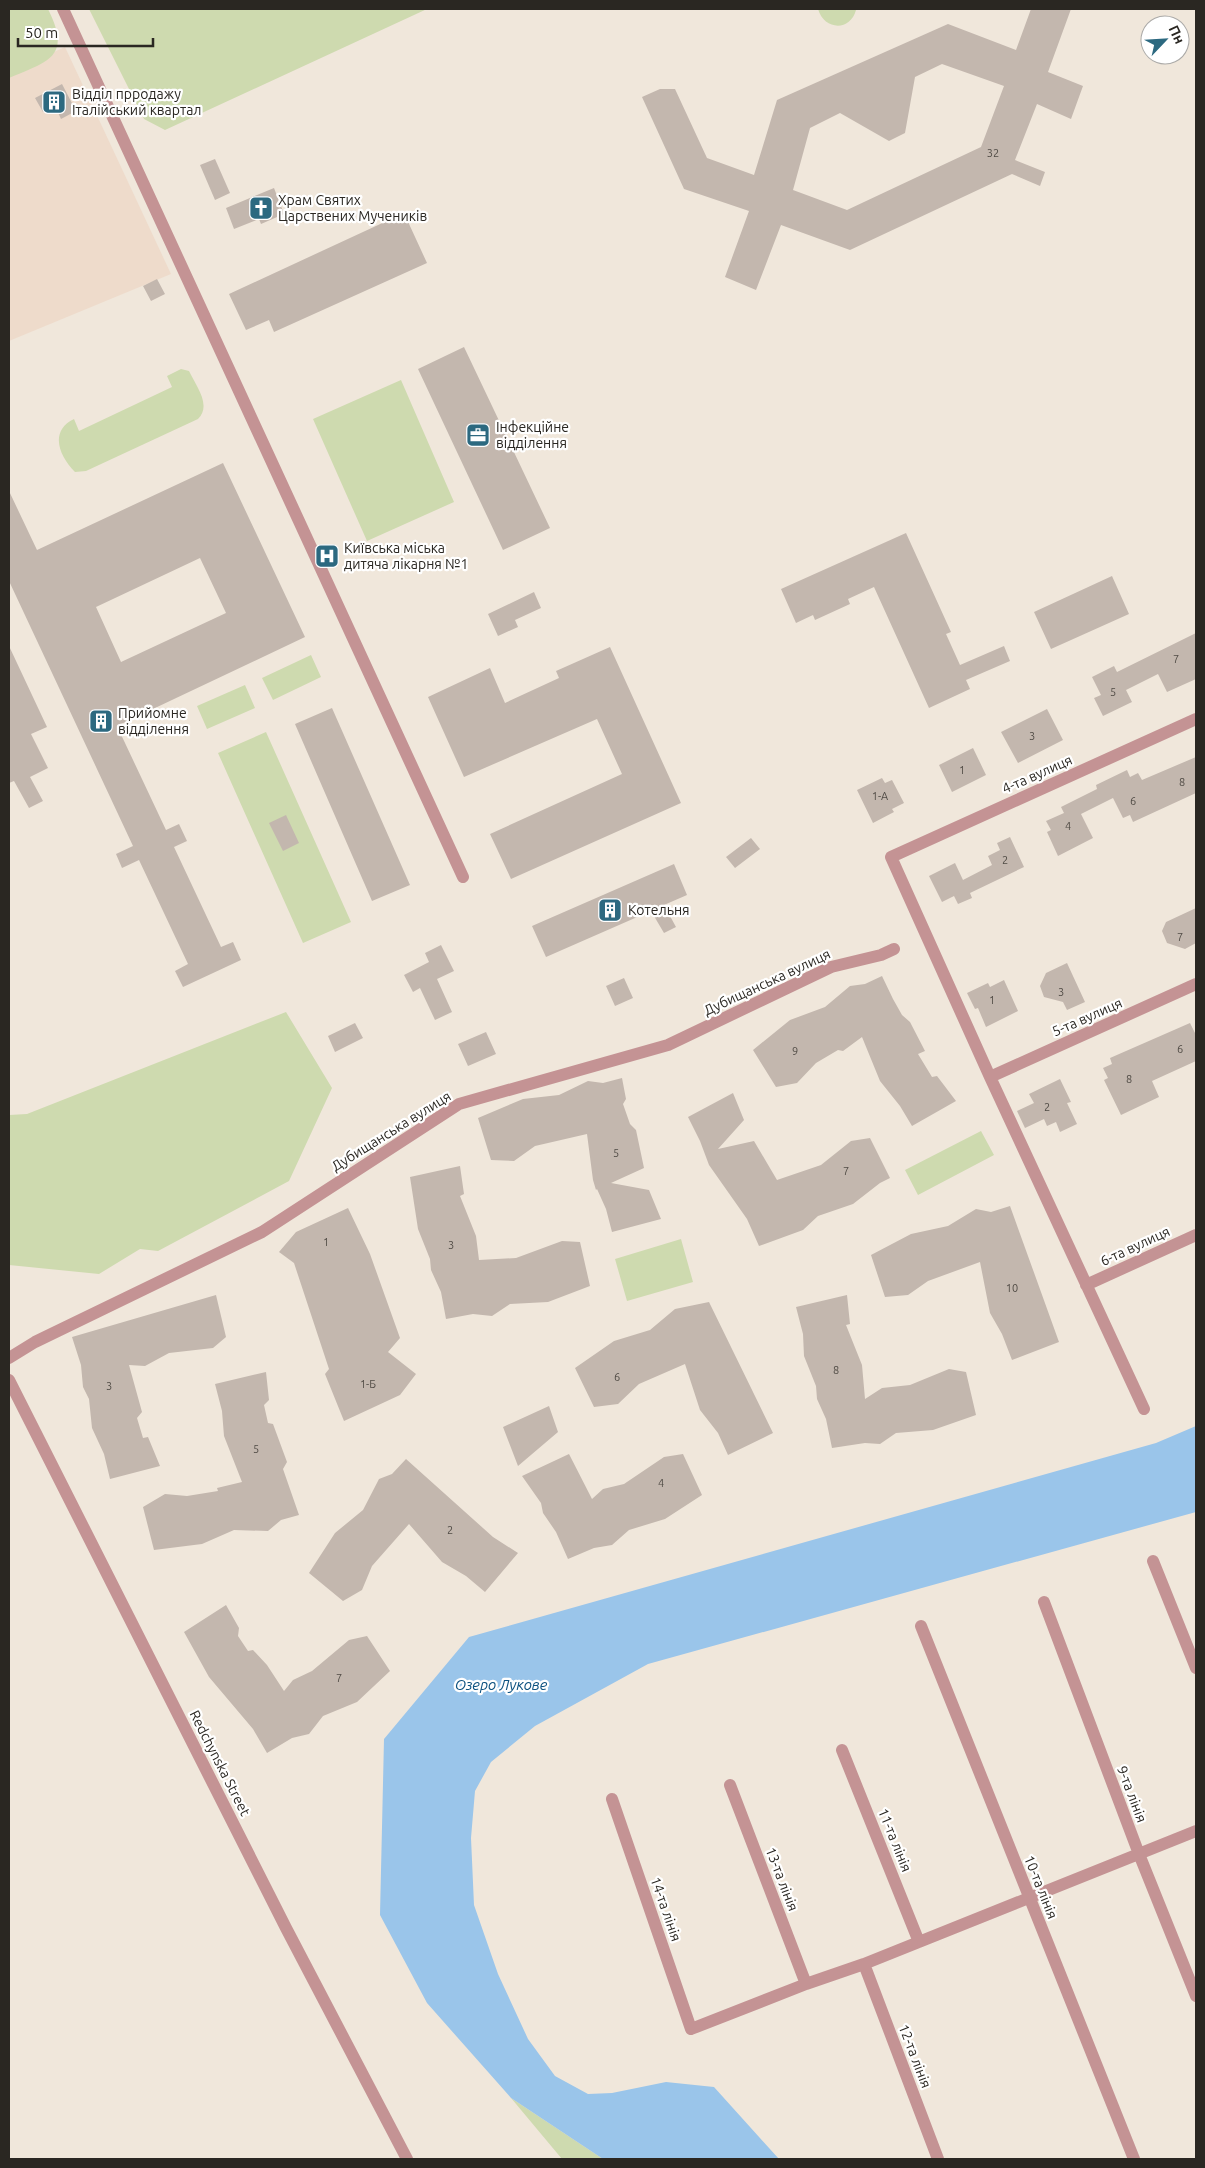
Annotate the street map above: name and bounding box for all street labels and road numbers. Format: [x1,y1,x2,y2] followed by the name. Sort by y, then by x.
[1000,751,1074,797] street label: 4-та вулиця
[701,946,833,1018] street label: Дубищанська вулиця
[1050,994,1124,1040] street label: 5-та вулиця
[328,1088,454,1174] street label: Дубищанська вулиця
[1098,1223,1172,1269] street label: 6-та вулиця
[186,1708,254,1819] street label: Redchynska Street
[1114,1763,1150,1825] street label: 9-та лінія
[875,1806,915,1874] street label: 11-та лінія
[762,1845,802,1913] street label: 13-та лінія
[1021,1853,1061,1921] street label: 10-та лінія
[648,1875,684,1943] street label: 14-та лінія
[895,2022,935,2090] street label: 12-та лінія

